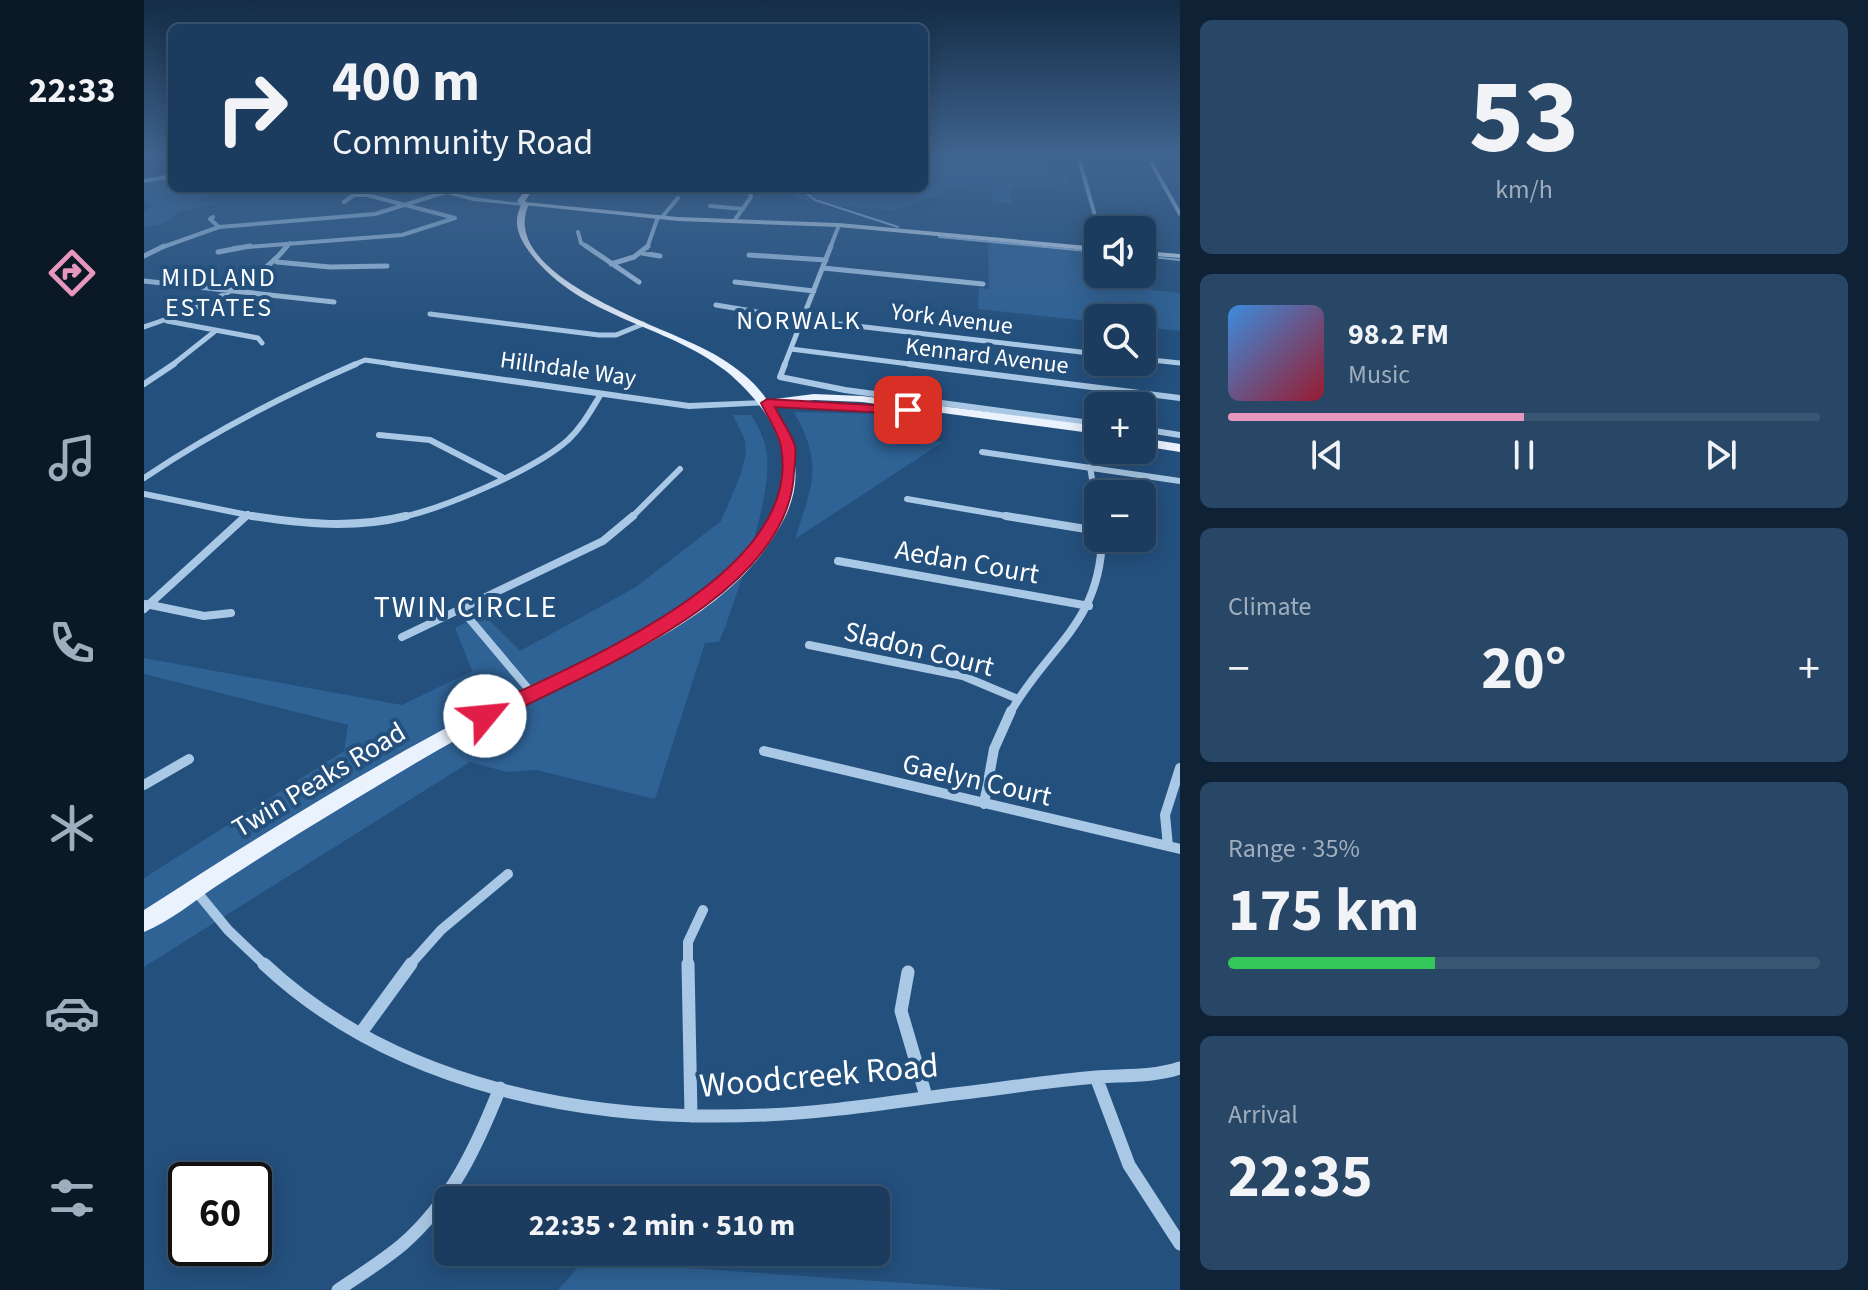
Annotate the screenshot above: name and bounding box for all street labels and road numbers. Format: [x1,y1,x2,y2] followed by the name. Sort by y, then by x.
[888,294,1015,344] street label: York Avenue
[903,329,1071,383] street label: Kennard Avenue
[498,342,638,396] street label: Hillndale Way
[892,530,1043,594] street label: Aedan Court
[840,611,999,687] street label: Sladon Court
[225,712,413,848] street label: Twin Peaks Road
[898,743,1056,817] street label: Gaelyn Court
[697,1041,941,1111] street label: Woodcreek Road

